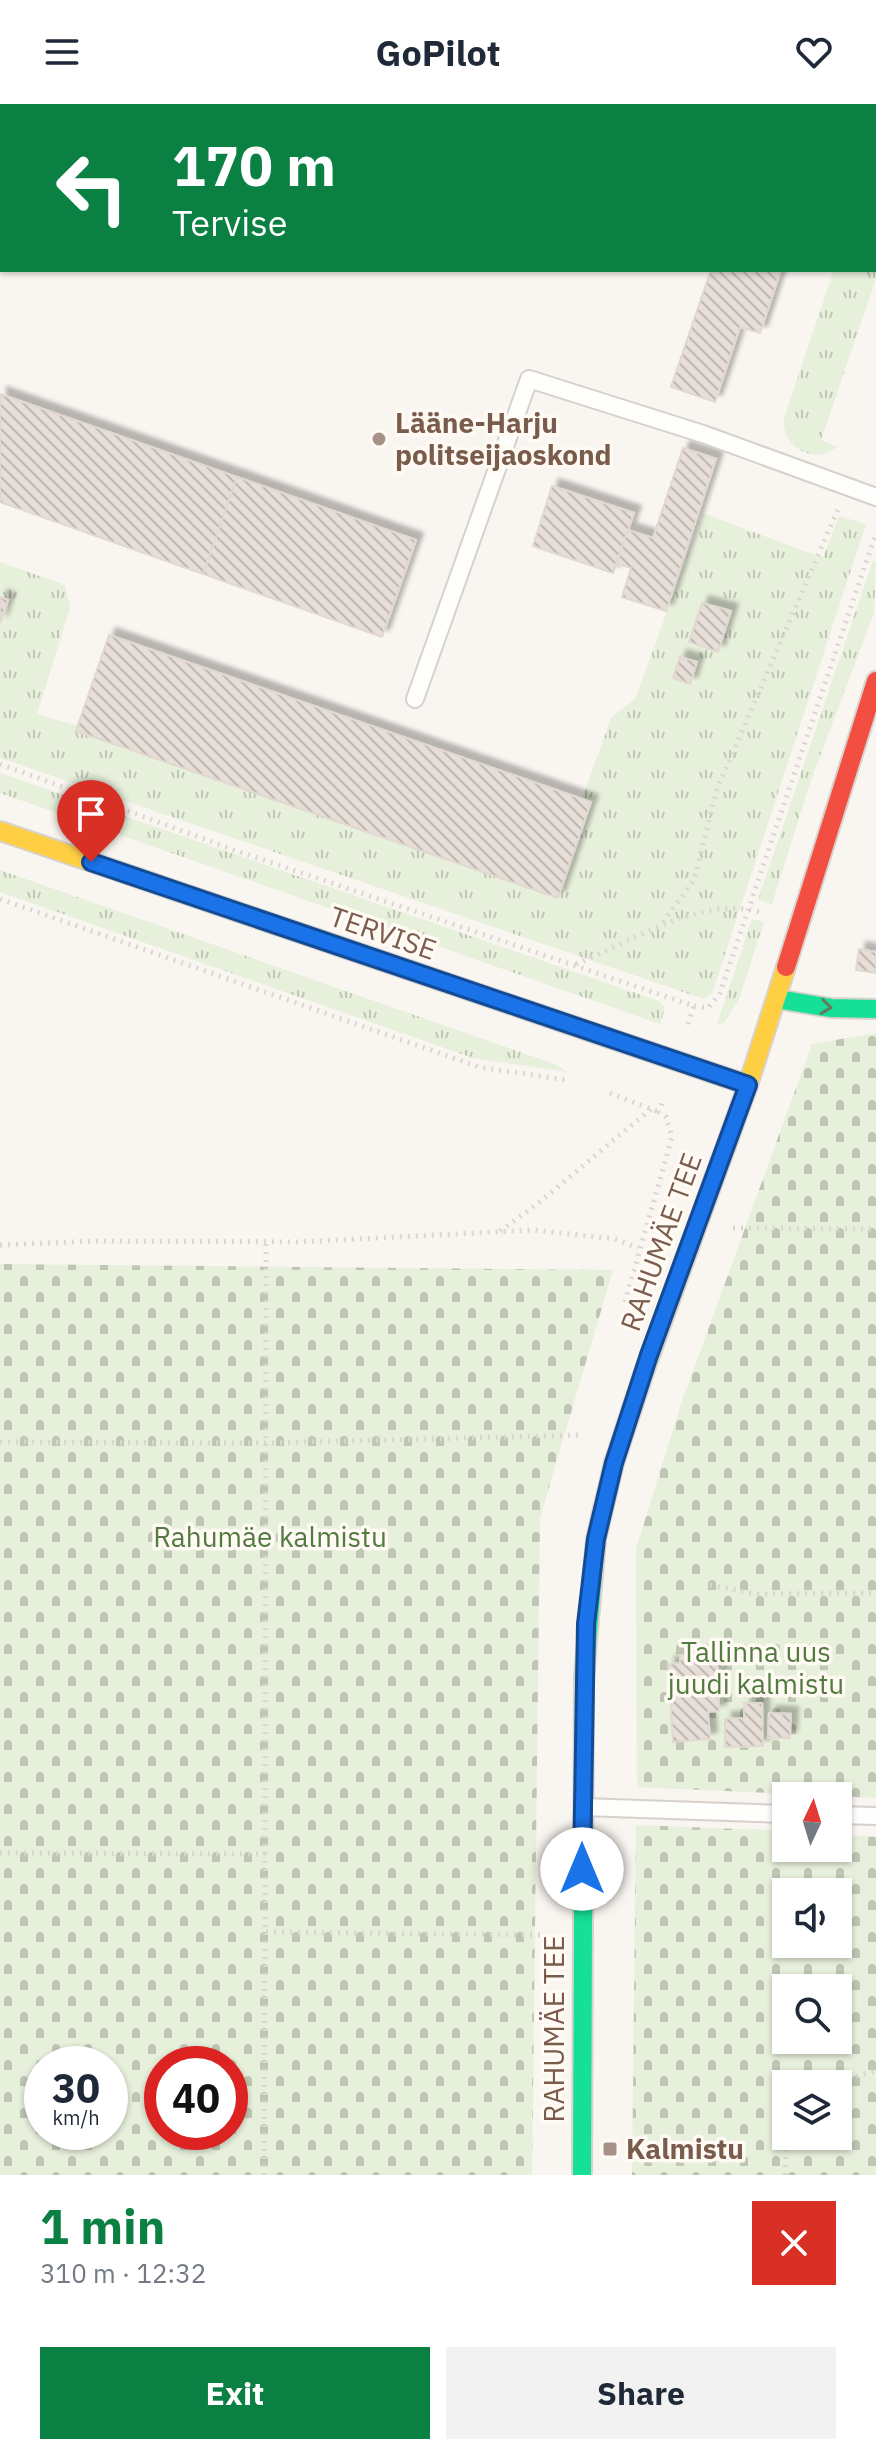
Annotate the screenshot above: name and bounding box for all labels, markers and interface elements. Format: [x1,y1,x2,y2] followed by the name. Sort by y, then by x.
[376,29,500,76] text: GoPilot
[40,30,84,74] icon: menu
[792,30,836,74] icon: heart
[172,129,336,201] text: 170 m
[40,136,144,240] icon: left
[172,199,288,246] text: Tervise
[395,404,612,473] place label: Lääne-Harju politseijaoskond
[370,430,388,448] marker: Lääne-Harju politseijaoskond
[57,780,125,862] pin
[69,792,113,836] icon: arrive
[325,897,441,968] street label: TERVISE
[820,998,833,1015] one-way arrow
[611,1148,710,1336] street label: RAHUMÄE TEE
[153,1518,387,1555] park label: Rahumäe kalmistu
[668,1633,844,1702] park label: Tallinna uus juudi kalmistu
[772,1782,852,1862] north arrow
[772,1782,852,2150] map controls
[540,1827,624,1911] position arrow
[772,1878,852,1958] button: sound
[535,1936,572,2122] street label: RAHUMÄE TEE
[772,1974,852,2054] button: search
[144,2046,248,2150] speed limit sign: 40
[52,2062,100,2114] text: 30
[772,2070,852,2150] button: layers
[52,2104,100,2131] text: km/h
[626,2130,744,2167] place label: Kalmistu
[601,2140,619,2158] marker: Kalmistu
[40,2195,165,2257] text: 1 min
[752,2201,836,2285] button: close
[40,2256,206,2290] text: 310 m · 12:32
[40,2347,430,2439] button: Exit
[446,2347,836,2439] button: Share

